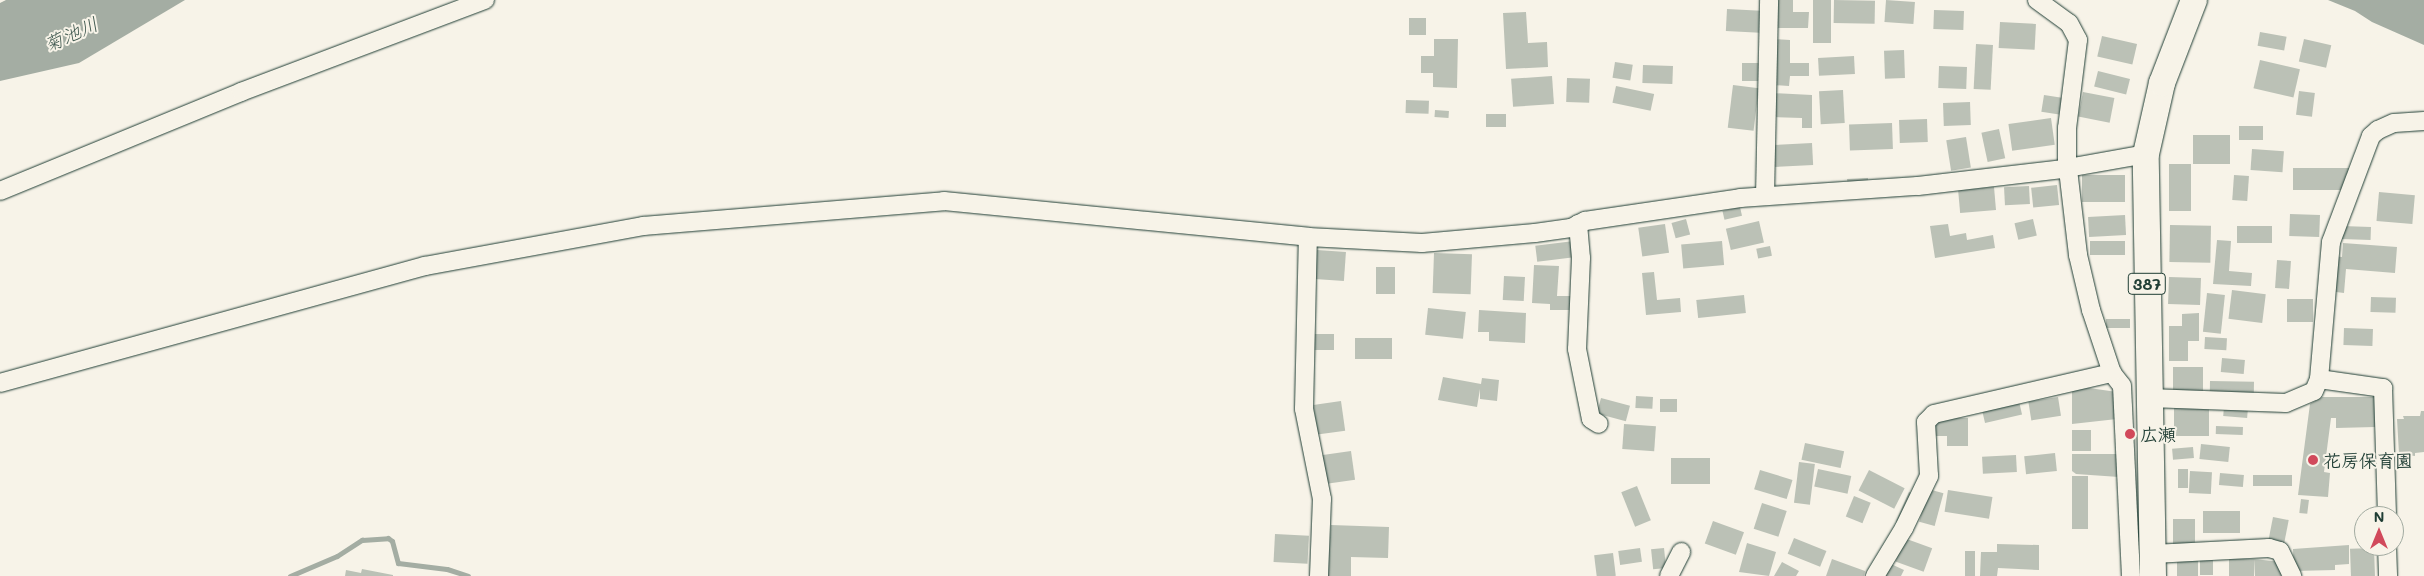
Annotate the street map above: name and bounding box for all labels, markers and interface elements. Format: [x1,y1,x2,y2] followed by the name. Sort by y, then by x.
[40,12,102,56] water label: 菊池川
[2127,270,2167,298] road number: 387
[2140,423,2176,445] place label: 広瀬
[2124,428,2136,440] marker: 広瀬
[2323,449,2413,471] place label: 花房保育園
[2307,454,2319,466] marker: 花房保育園
[2354,506,2404,556] north arrow
[2374,507,2384,526] text: N

